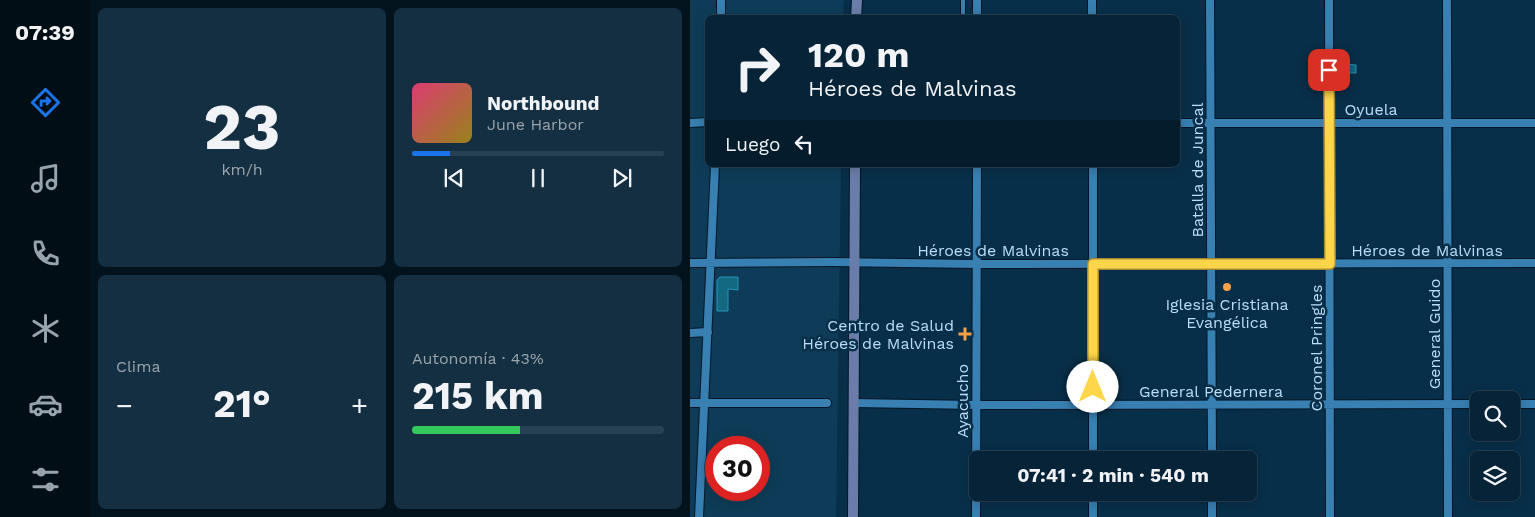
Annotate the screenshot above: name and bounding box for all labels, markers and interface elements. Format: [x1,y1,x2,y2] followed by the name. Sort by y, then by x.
[15,20,75,45] text: 07:39
[808,34,909,76] text: 120 m
[725,35,790,100] icon: right
[1308,49,1350,91] pin
[1315,56,1343,84] icon: arrive
[808,76,1017,101] text: Héroes de Malvinas
[28,85,63,120] icon: directions
[203,89,281,165] text: 23
[487,92,599,115] text: Northbound
[1344,100,1398,119] street label: Oyuela
[1188,102,1207,237] street label: Batalla de Juncal
[487,115,584,134] text: June Harbor
[790,130,818,158] icon: left
[725,133,780,156] text: Luego
[221,160,263,179] text: km/h
[28,161,63,196] icon: music
[440,164,468,192] icon: previous
[524,164,552,192] icon: pause
[608,164,636,192] icon: next
[28,236,63,271] icon: phone
[917,241,1069,260] street label: Héroes de Malvinas
[1351,241,1503,260] street label: Héroes de Malvinas
[1425,279,1444,389] street label: General Guido
[1221,281,1233,293] marker: Iglesia Cristiana Evangélica
[1307,285,1326,411] street label: Coronel Pringles
[1165,295,1289,332] place label: Iglesia Cristiana Evangélica
[28,311,63,346] icon: climate
[802,316,954,353] place label: Centro de Salud Héroes de Malvinas
[958,327,972,341] marker: Centro de Salud Héroes de Malvinas
[412,349,544,368] text: Autonomía · 43%
[116,357,160,376] text: Clima
[1066,360,1118,412] position arrow
[953,364,972,438] street label: Ayacucho
[412,374,543,418] text: 215 km
[213,382,271,426] text: 21°
[1139,382,1283,401] street label: General Pedernera
[28,387,63,422] icon: car
[116,389,133,422] text: −
[351,389,368,422] text: +
[1470,391,1520,501] map controls
[1470,391,1520,441] button: search
[705,436,770,501] speed limit sign: 30
[1470,451,1520,501] button: layers
[28,462,63,497] icon: filters
[1017,464,1209,487] text: 07:41 · 2 min · 540 m

